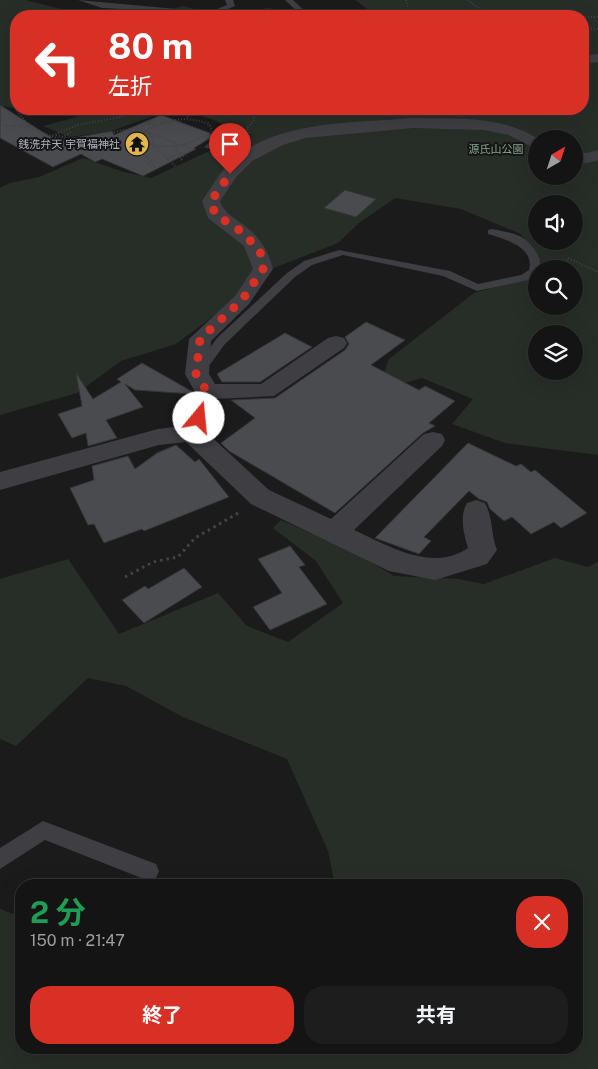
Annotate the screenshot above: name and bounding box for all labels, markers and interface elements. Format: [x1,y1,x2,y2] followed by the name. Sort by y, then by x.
[108,26,193,67] text: 80 m
[25,30,90,95] icon: left
[108,73,152,99] text: 左折
[209,123,251,174] pin
[216,130,244,158] icon: arrive
[528,130,582,185] north arrow
[528,130,583,380] map controls
[124,131,150,157] temple icon: 銭洗弁天 宇賀福神社
[18,138,120,150] place label: 銭洗弁天 宇賀福神社
[469,143,524,155] park label: 源氏山公園
[528,195,583,250] button: sound
[528,260,583,315] button: search
[528,325,583,380] button: layers
[172,391,224,443] position arrow
[30,894,86,930] text: 2 分
[516,896,568,948] button: close
[30,931,125,950] text: 150 m · 21:47
[30,986,294,1044] button: 終了
[304,986,568,1044] button: 共有

